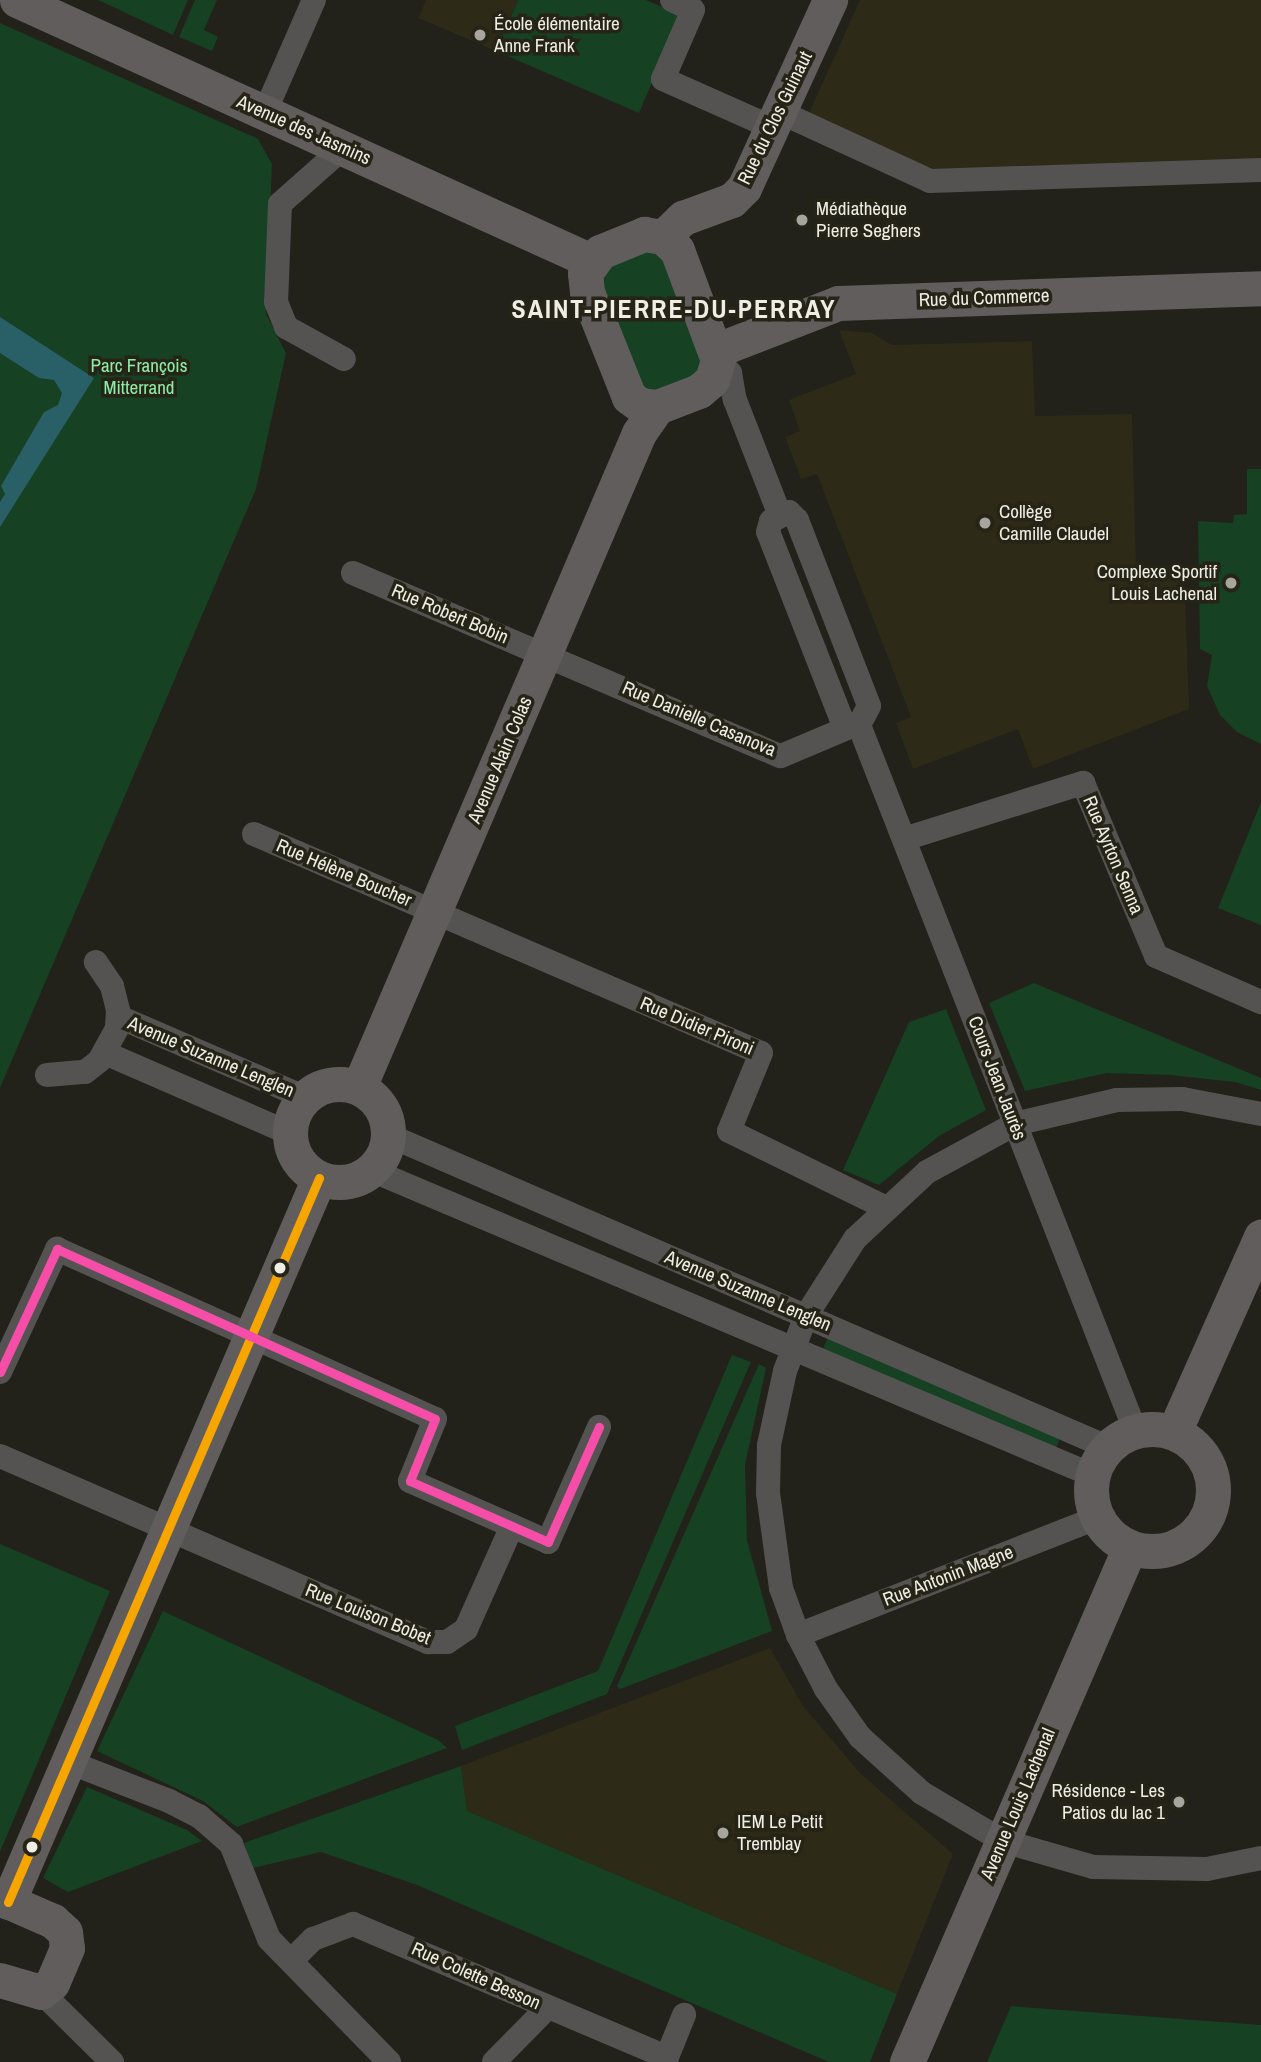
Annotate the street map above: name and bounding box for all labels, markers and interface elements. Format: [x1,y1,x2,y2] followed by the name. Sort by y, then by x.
[494,13,620,57] place label: École élémentaire Anne Frank
[472,27,488,43] marker: École élémentaire Anne Frank
[733,48,817,188] street label: Rue du Clos Guinaut
[233,90,375,170] street label: Avenue des Jasmins
[816,198,921,242] place label: Médiathèque Pierre Seghers
[794,212,810,228] marker: Médiathèque Pierre Seghers
[918,284,1050,312] street label: Rue du Commerce
[514,293,834,325] district label: SAINT-PIERRE-DU-PERRAY
[91,355,187,399] park label: Parc François Mitterrand
[999,501,1109,545] place label: Collège Camille Claudel
[977,515,993,531] marker: Collège Camille Claudel
[1097,561,1217,605] place label: Complexe Sportif Louis Lachenal
[1223,575,1239,591] marker: Complexe Sportif Louis Lachenal
[388,579,512,649] street label: Rue Robert Bobin
[619,676,779,762] street label: Rue Danielle Casanova
[463,693,537,827] street label: Avenue Alain Colas
[1078,792,1148,918] street label: Rue Ayrton Senna
[273,834,415,912] street label: Rue Hélène Boucher
[637,992,757,1060] street label: Rue Didier Pironi
[125,1012,297,1102] street label: Avenue Suzanne Lenglen
[963,1013,1031,1143] street label: Cours Jean Jaurès
[662,1246,834,1336] street label: Avenue Suzanne Lenglen
[273,1261,287,1275] unlabelled marker
[879,1541,1017,1611] street label: Rue Antonin Magne
[302,1578,434,1650] street label: Rue Louison Bobet
[976,1725,1060,1883] street label: Avenue Louis Lachenal
[1052,1780,1165,1824] place label: Résidence - Les Patios du lac 1
[1171,1794,1187,1810] marker: Résidence - Les Patios du lac 1
[737,1811,823,1855] place label: IEM Le Petit Tremblay
[715,1825,731,1841] marker: IEM Le Petit Tremblay
[25,1840,39,1854] unlabelled marker
[408,1937,544,2015] street label: Rue Colette Besson

